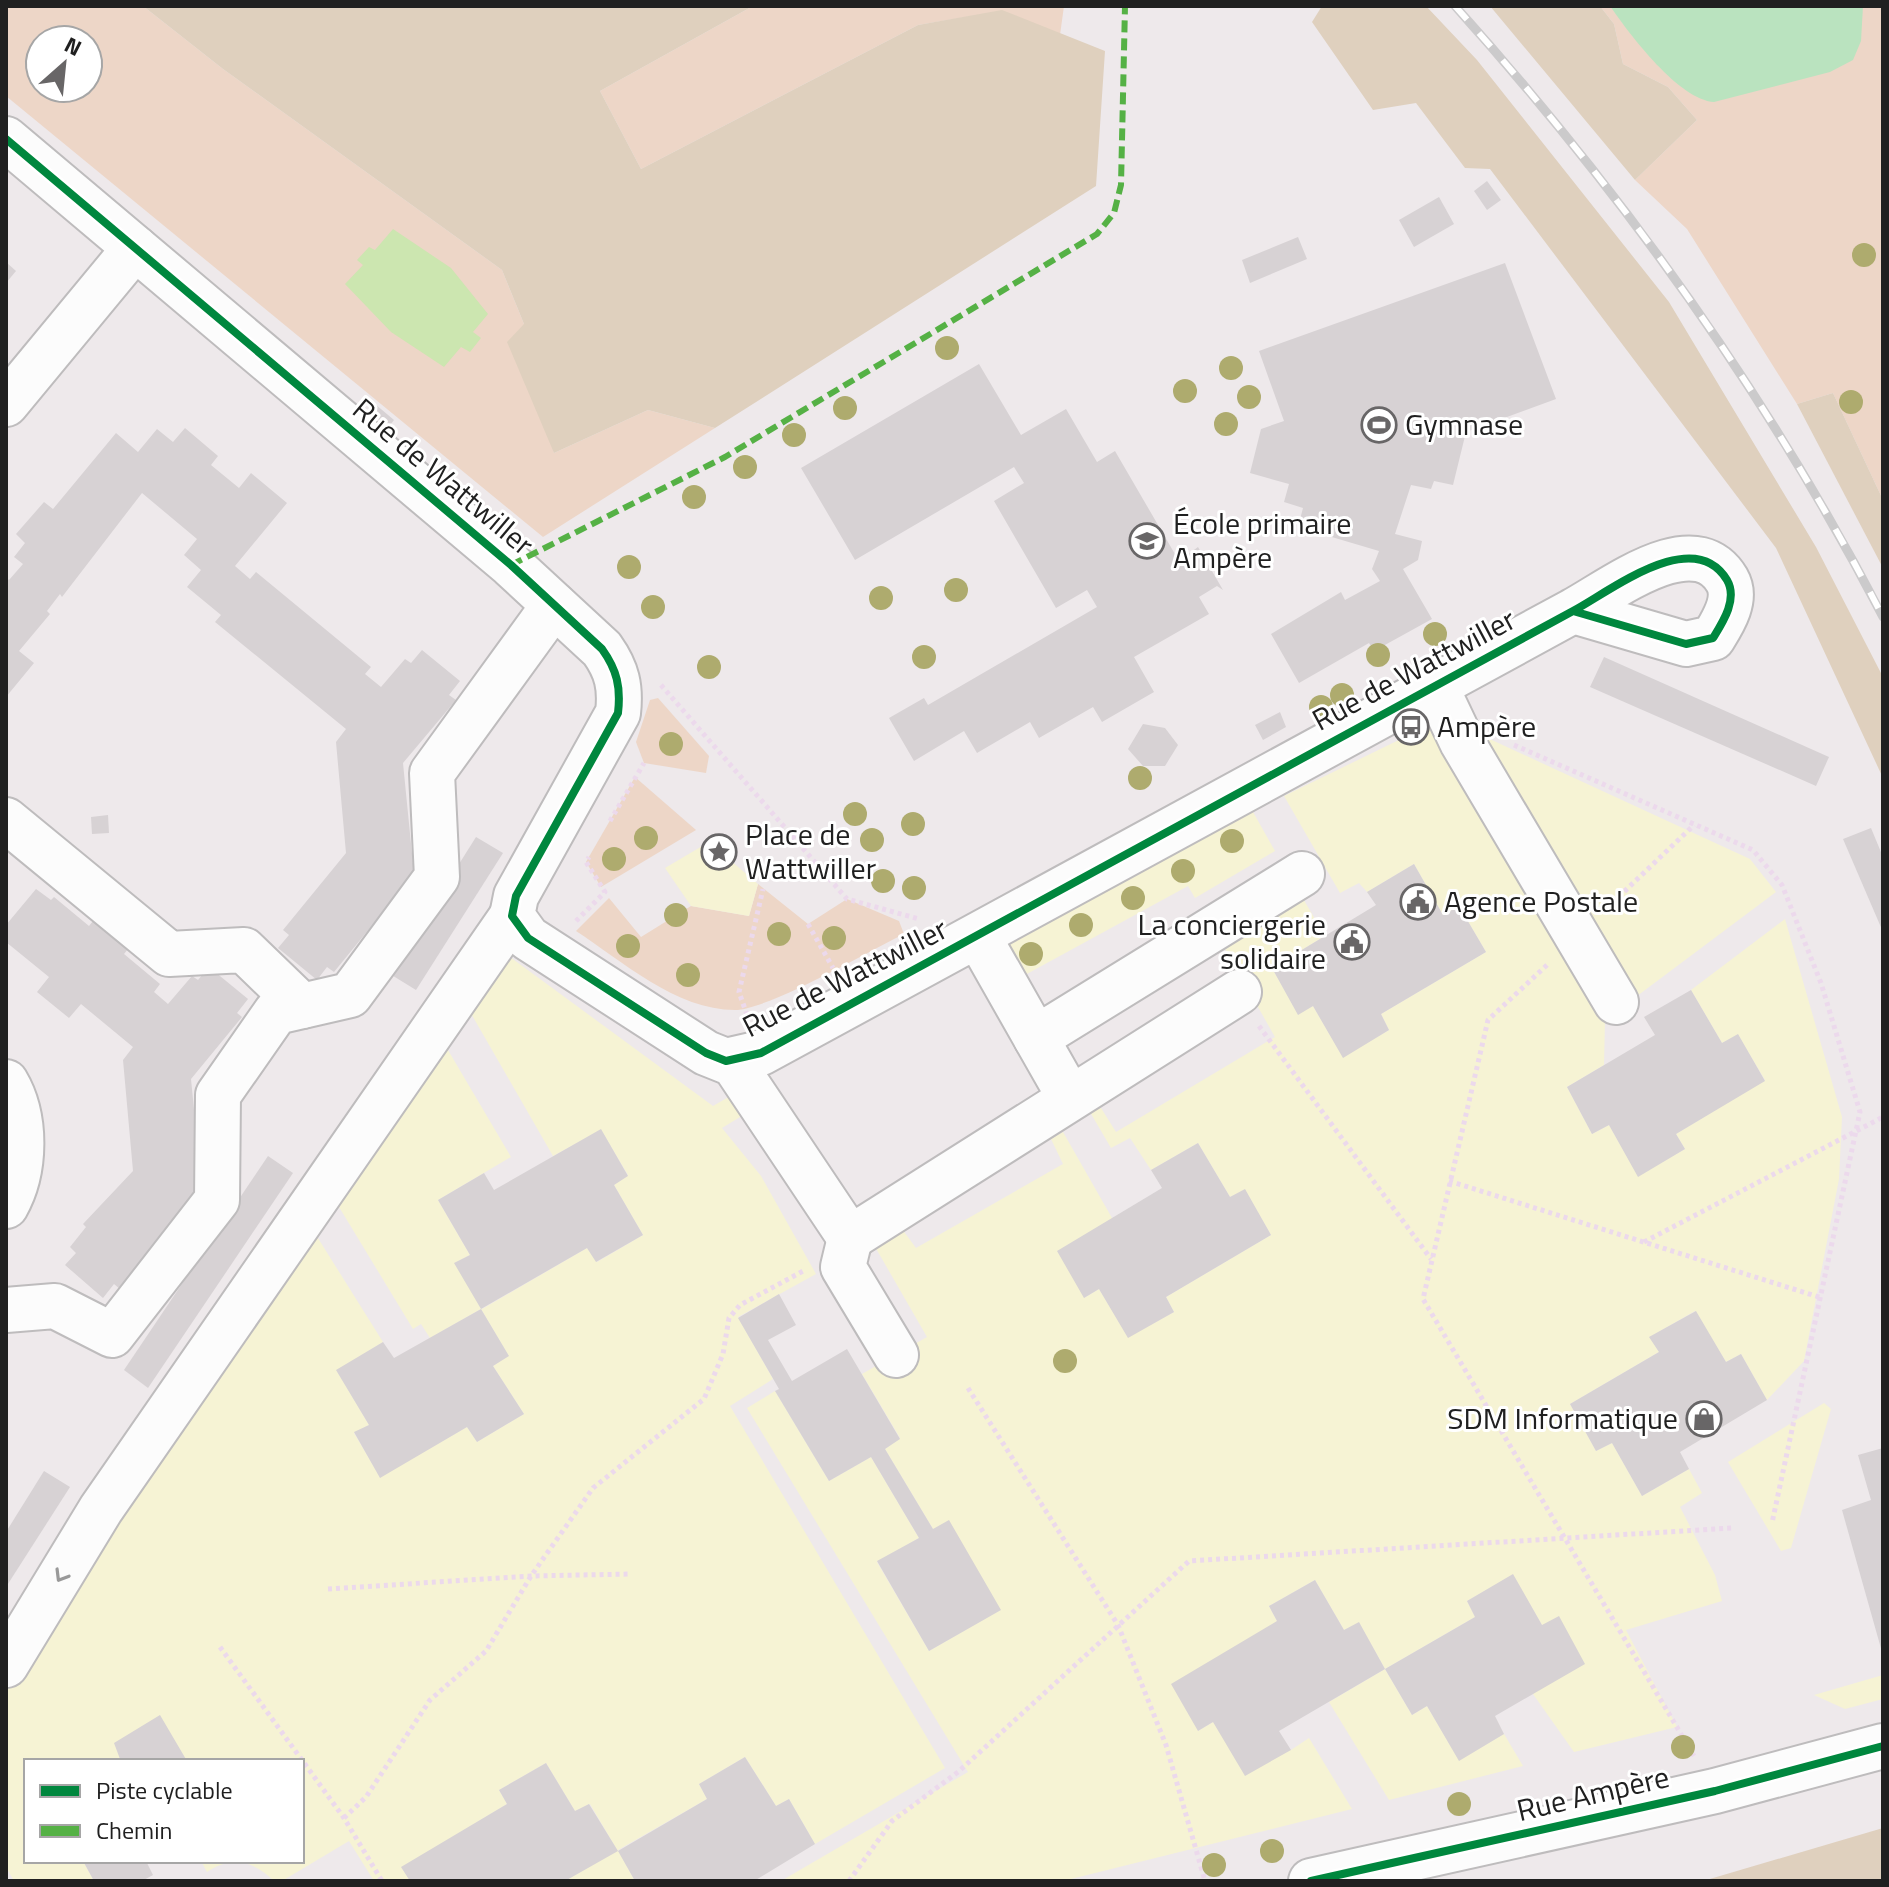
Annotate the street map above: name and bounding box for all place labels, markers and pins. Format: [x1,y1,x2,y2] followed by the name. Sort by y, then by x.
[1405,401,1523,447] place label: Gymnase
[1360,406,1398,444] sports icon: Gymnase
[1173,500,1351,580] place label: École primaire Ampère
[1128,522,1166,560] school or university icon: École primaire Ampère
[1437,703,1536,749] place label: Ampère
[1392,708,1430,746] bus stop icon: Ampère
[745,811,876,891] place label: Place de Wattwiller
[700,833,738,871] place icon: Place de Wattwiller
[1444,878,1638,924] place label: Agence Postale
[1399,883,1437,921] public building icon: Agence Postale
[1138,901,1326,981] place label: La conciergerie solidaire
[1333,923,1371,961] public building icon: La conciergerie solidaire
[1447,1395,1678,1441] place label: SDM Informatique
[1685,1400,1723,1438] shop icon: SDM Informatique

